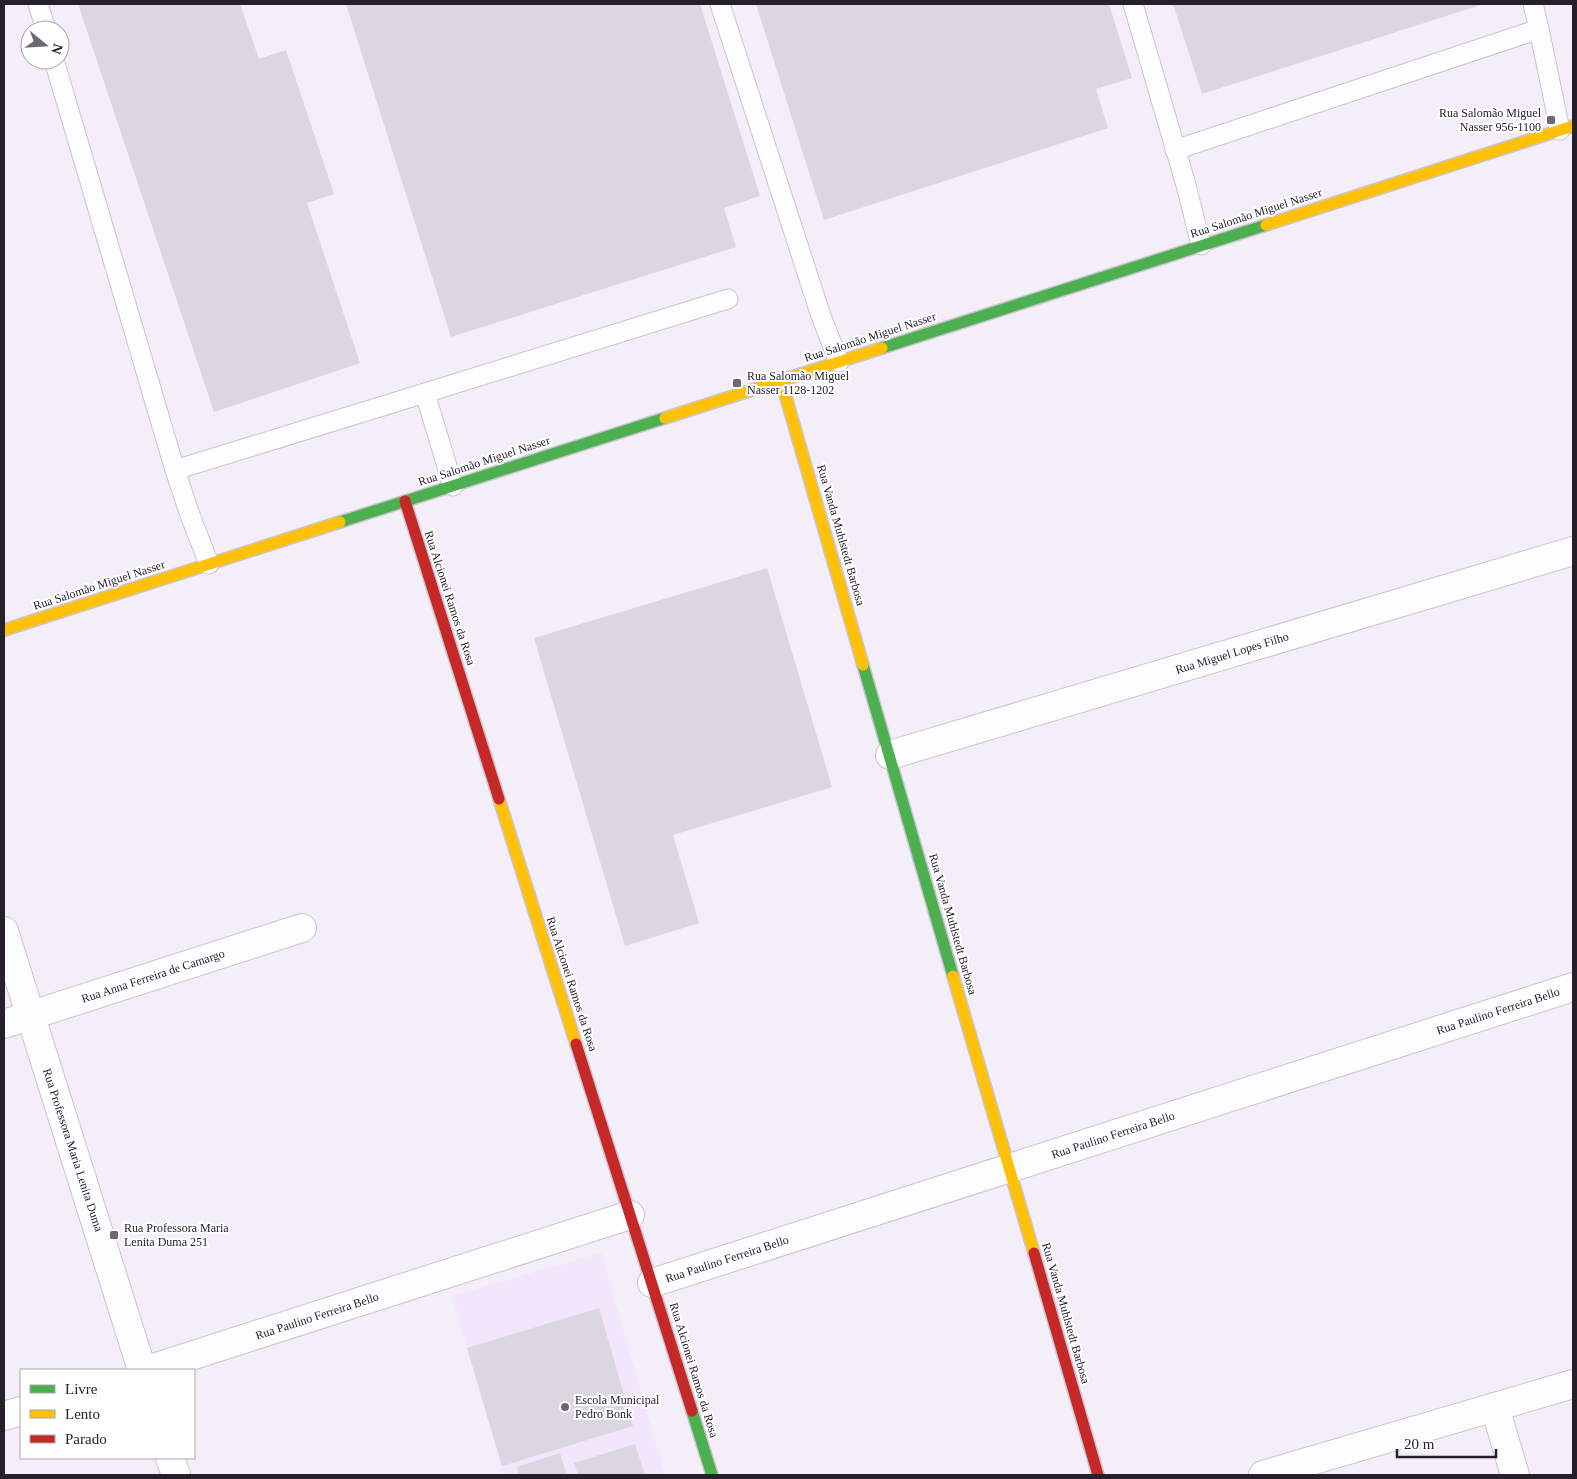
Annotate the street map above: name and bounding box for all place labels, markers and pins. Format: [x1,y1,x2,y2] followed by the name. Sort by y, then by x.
[1439,106,1542,134] place label: Rua Salomão Miguel Nasser 956-1100
[1545,114,1557,126] marker: Rua Salomão Miguel Nasser 956-1100
[747,369,850,397] place label: Rua Salomão Miguel Nasser 1128-1202
[731,377,743,389] marker: Rua Salomão Miguel Nasser 1128-1202
[124,1221,229,1249] place label: Rua Professora Maria Lenita Duma 251
[108,1229,120,1241] marker: Rua Professora Maria Lenita Duma 251
[575,1393,660,1421] place label: Escola Municipal Pedro Bonk
[559,1401,571,1413] marker: Escola Municipal Pedro Bonk

